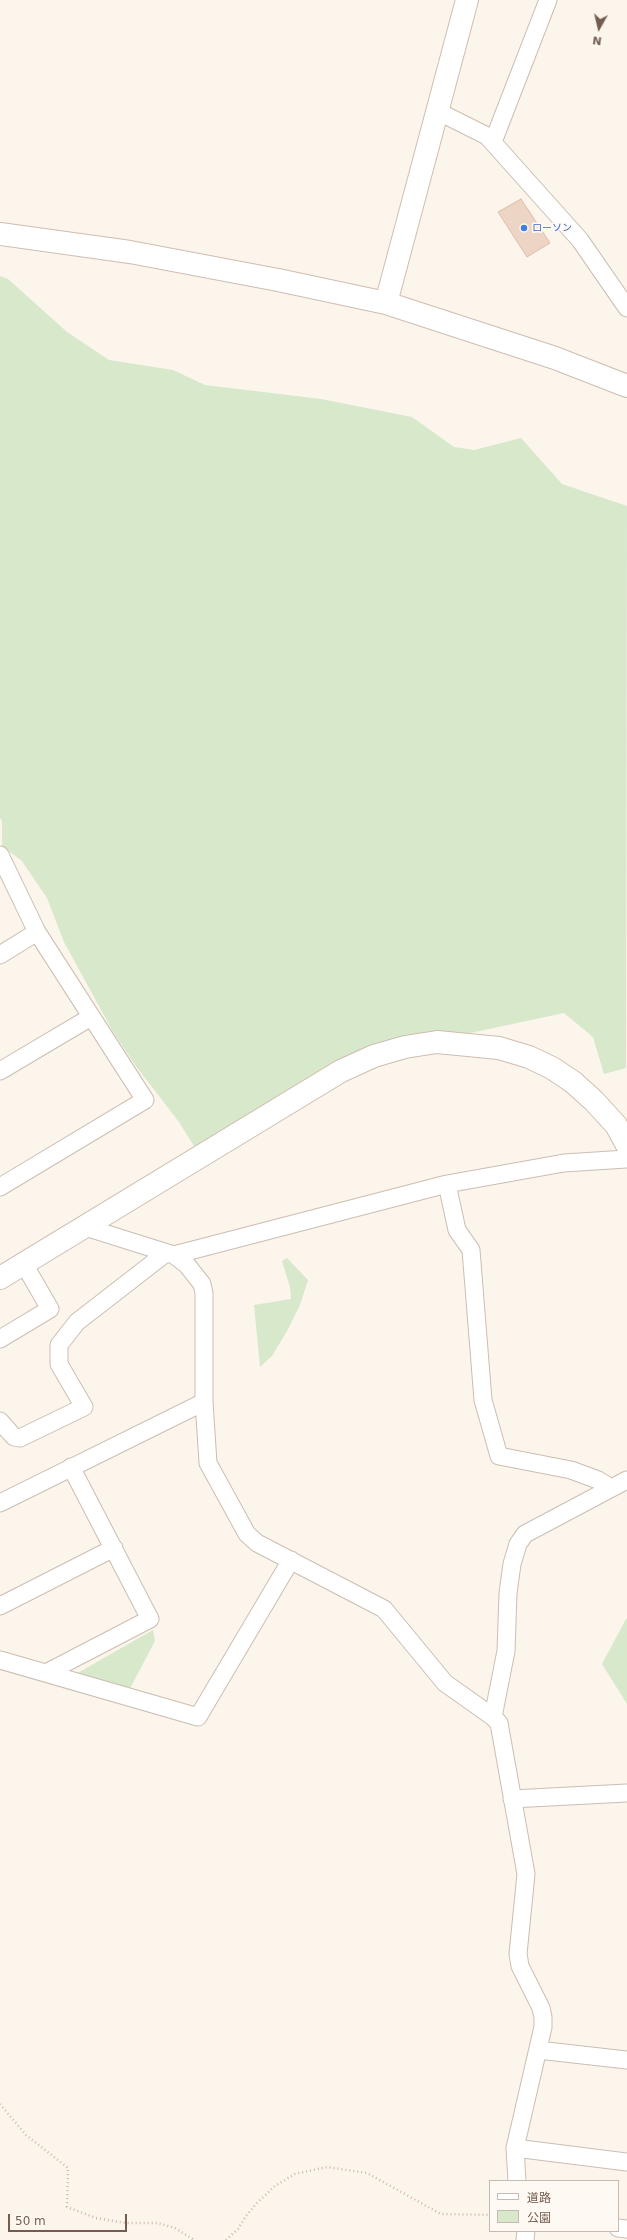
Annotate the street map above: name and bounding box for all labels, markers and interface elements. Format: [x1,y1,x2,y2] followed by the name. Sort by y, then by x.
[579,8,619,48] north arrow
[592,33,603,47] text: N
[532,222,572,234] place label: ローソン
[519,223,529,233] marker: ローソン
[489,2180,619,2232] legend
[527,2191,551,2205] text: 道路
[10,2206,129,2232] scale bar
[527,2211,551,2225] text: 公園
[15,2214,46,2228] text: 50 m

